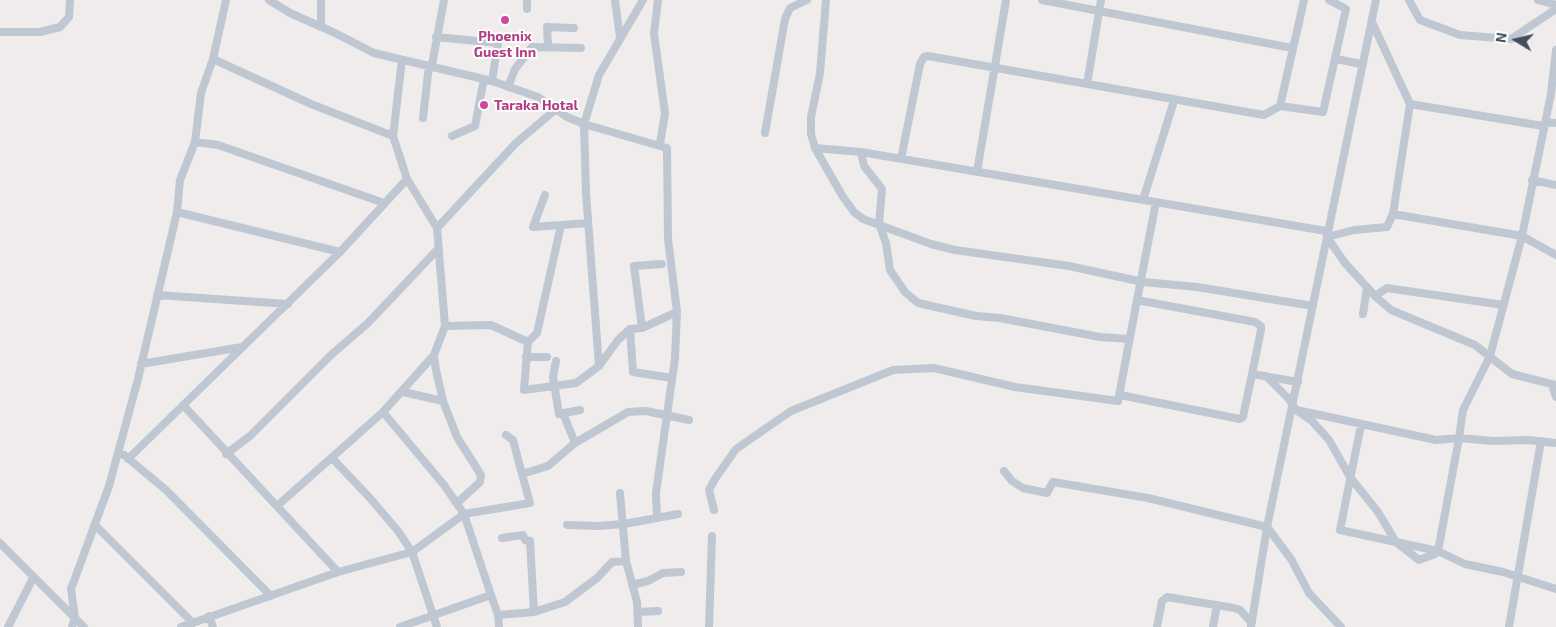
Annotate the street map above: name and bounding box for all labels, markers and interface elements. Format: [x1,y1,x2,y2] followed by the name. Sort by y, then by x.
[499,14,511,26] marker: Phoenix Guest Inn
[1491,15,1541,65] north arrow
[474,28,536,60] place label: Phoenix Guest Inn
[1492,31,1510,44] text: N
[494,97,578,113] place label: Taraka Hotal
[478,99,490,111] marker: Taraka Hotal

